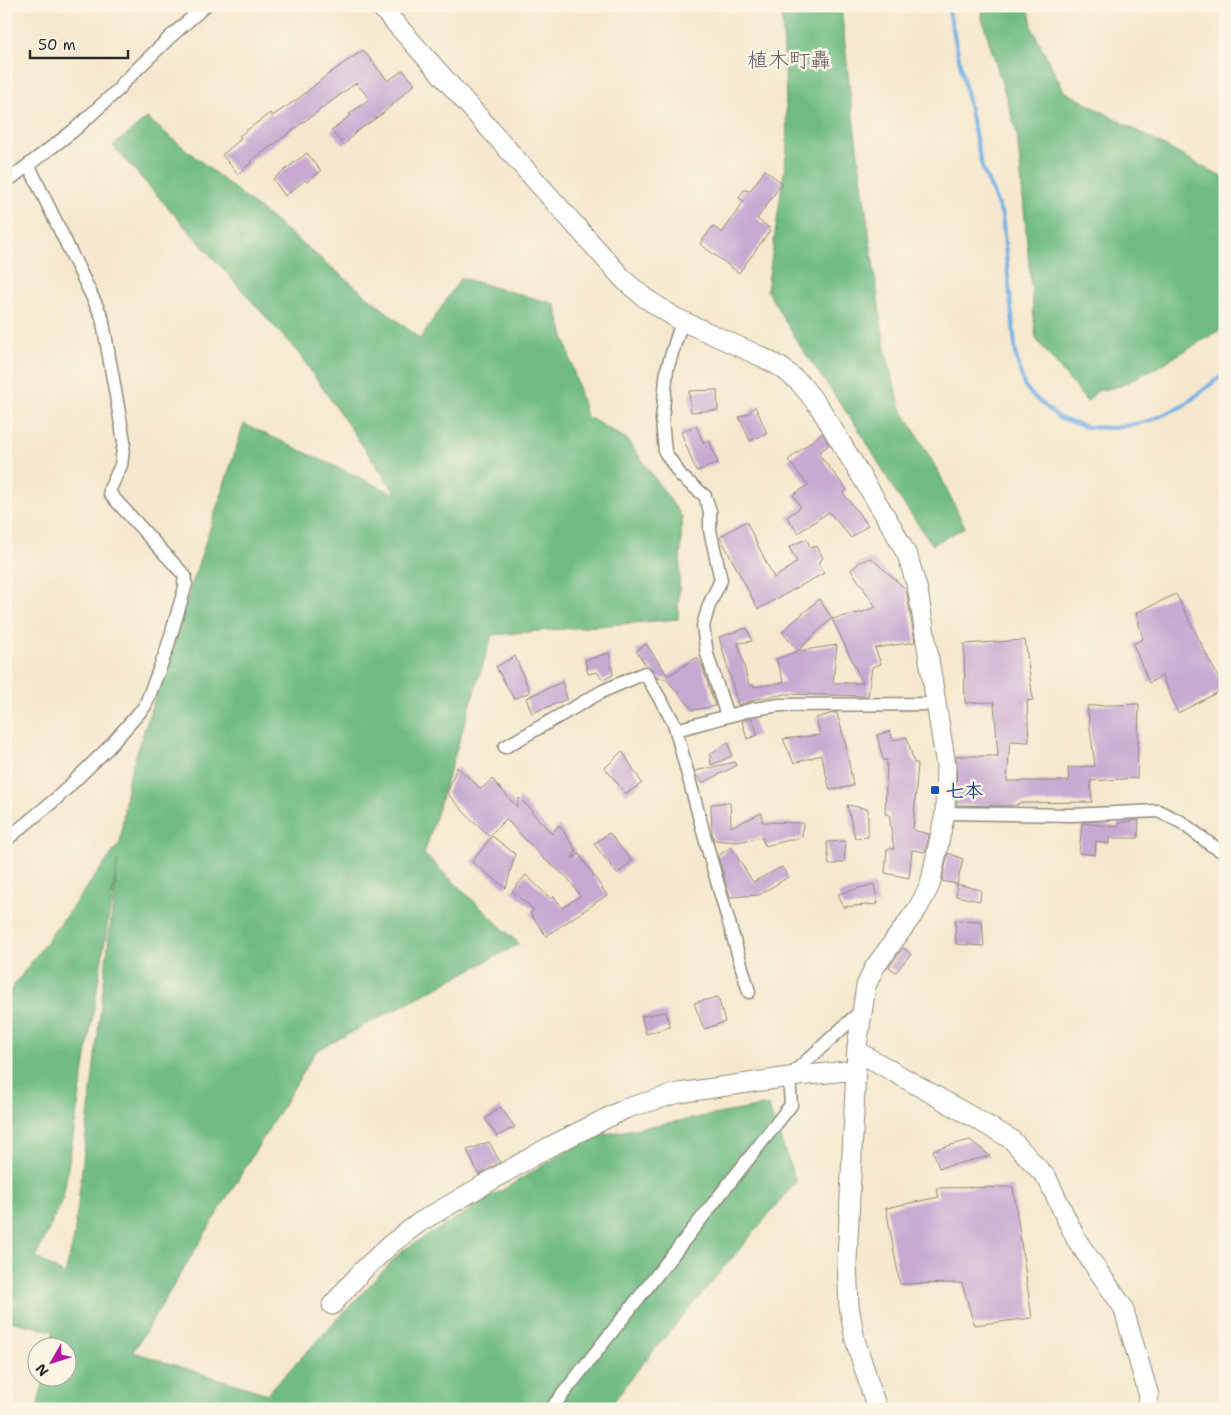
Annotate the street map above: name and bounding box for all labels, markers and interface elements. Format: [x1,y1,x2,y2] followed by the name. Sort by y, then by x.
[30,28,128,60] scale bar
[38,35,76,55] text: 50 m
[747,46,831,74] district label: 植木町轟
[945,778,983,803] place label: 七本
[929,784,941,796] marker: 七本
[28,1338,78,1388] north arrow
[31,1360,52,1380] text: N

